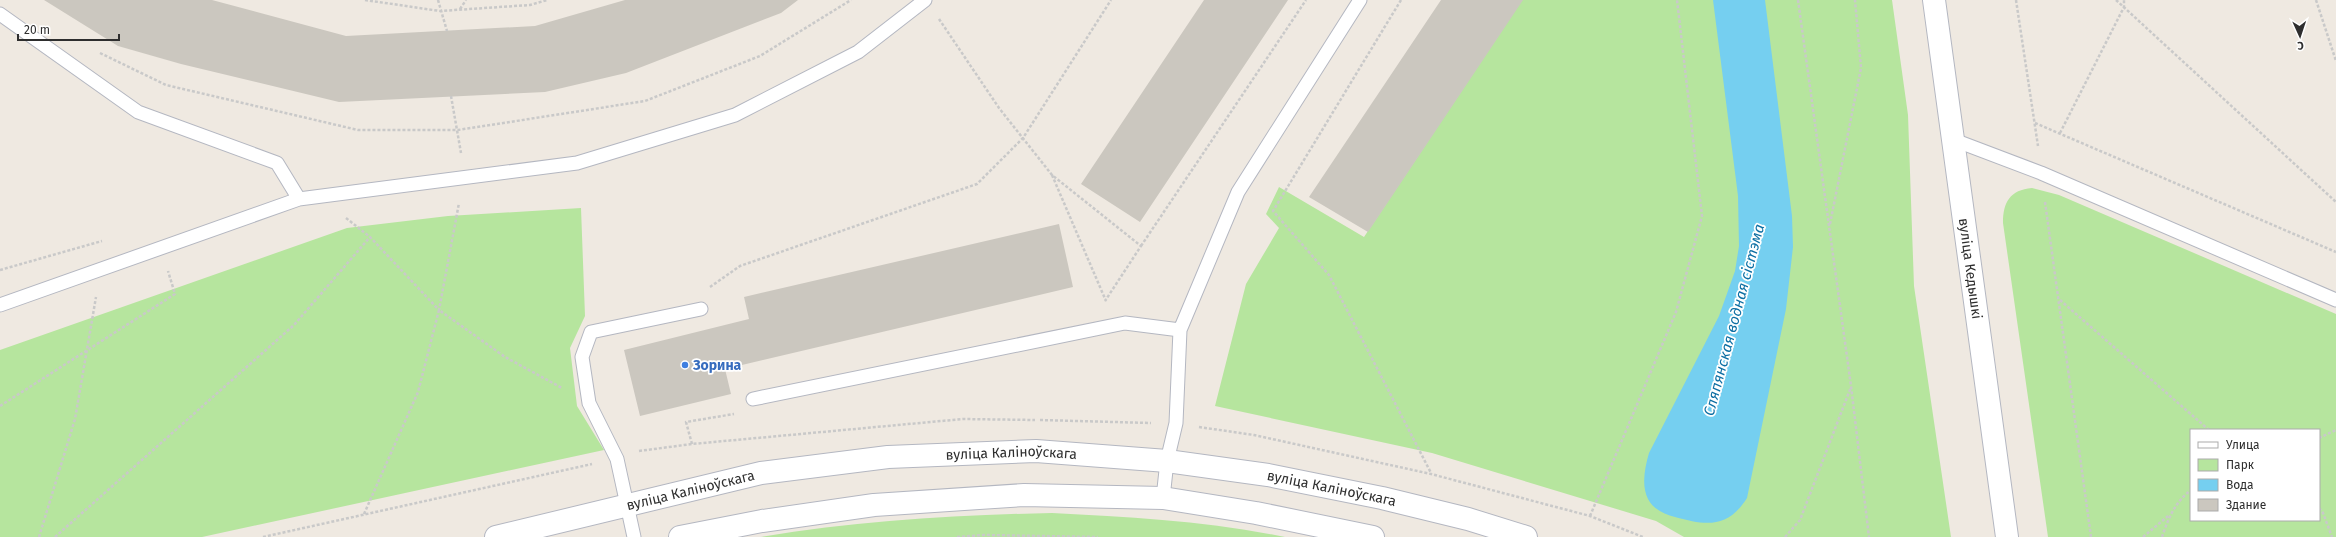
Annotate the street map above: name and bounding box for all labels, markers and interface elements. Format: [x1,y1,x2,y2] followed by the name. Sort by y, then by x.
[18,16,119,42] scale bar
[2280,16,2320,56] north arrow
[24,23,50,37] text: 20 m
[2296,39,2304,52] text: С
[1955,217,1985,320] street label: вуліца Кедышкі
[1700,222,1768,418] water label: Сляпянская водная сістэма
[692,357,742,374] place label: Зорина
[680,360,690,370] marker: Зорина
[2190,429,2320,521] legend
[2226,438,2260,452] text: Улица
[945,443,1078,464] street label: вуліца Каліноўскага
[2226,458,2255,472] text: Парк
[625,467,756,514] street label: вуліца Каліноўскага
[1265,467,1398,510] street label: вуліца Каліноўскага
[2226,478,2253,492] text: Вода
[2226,498,2266,512] text: Здание

